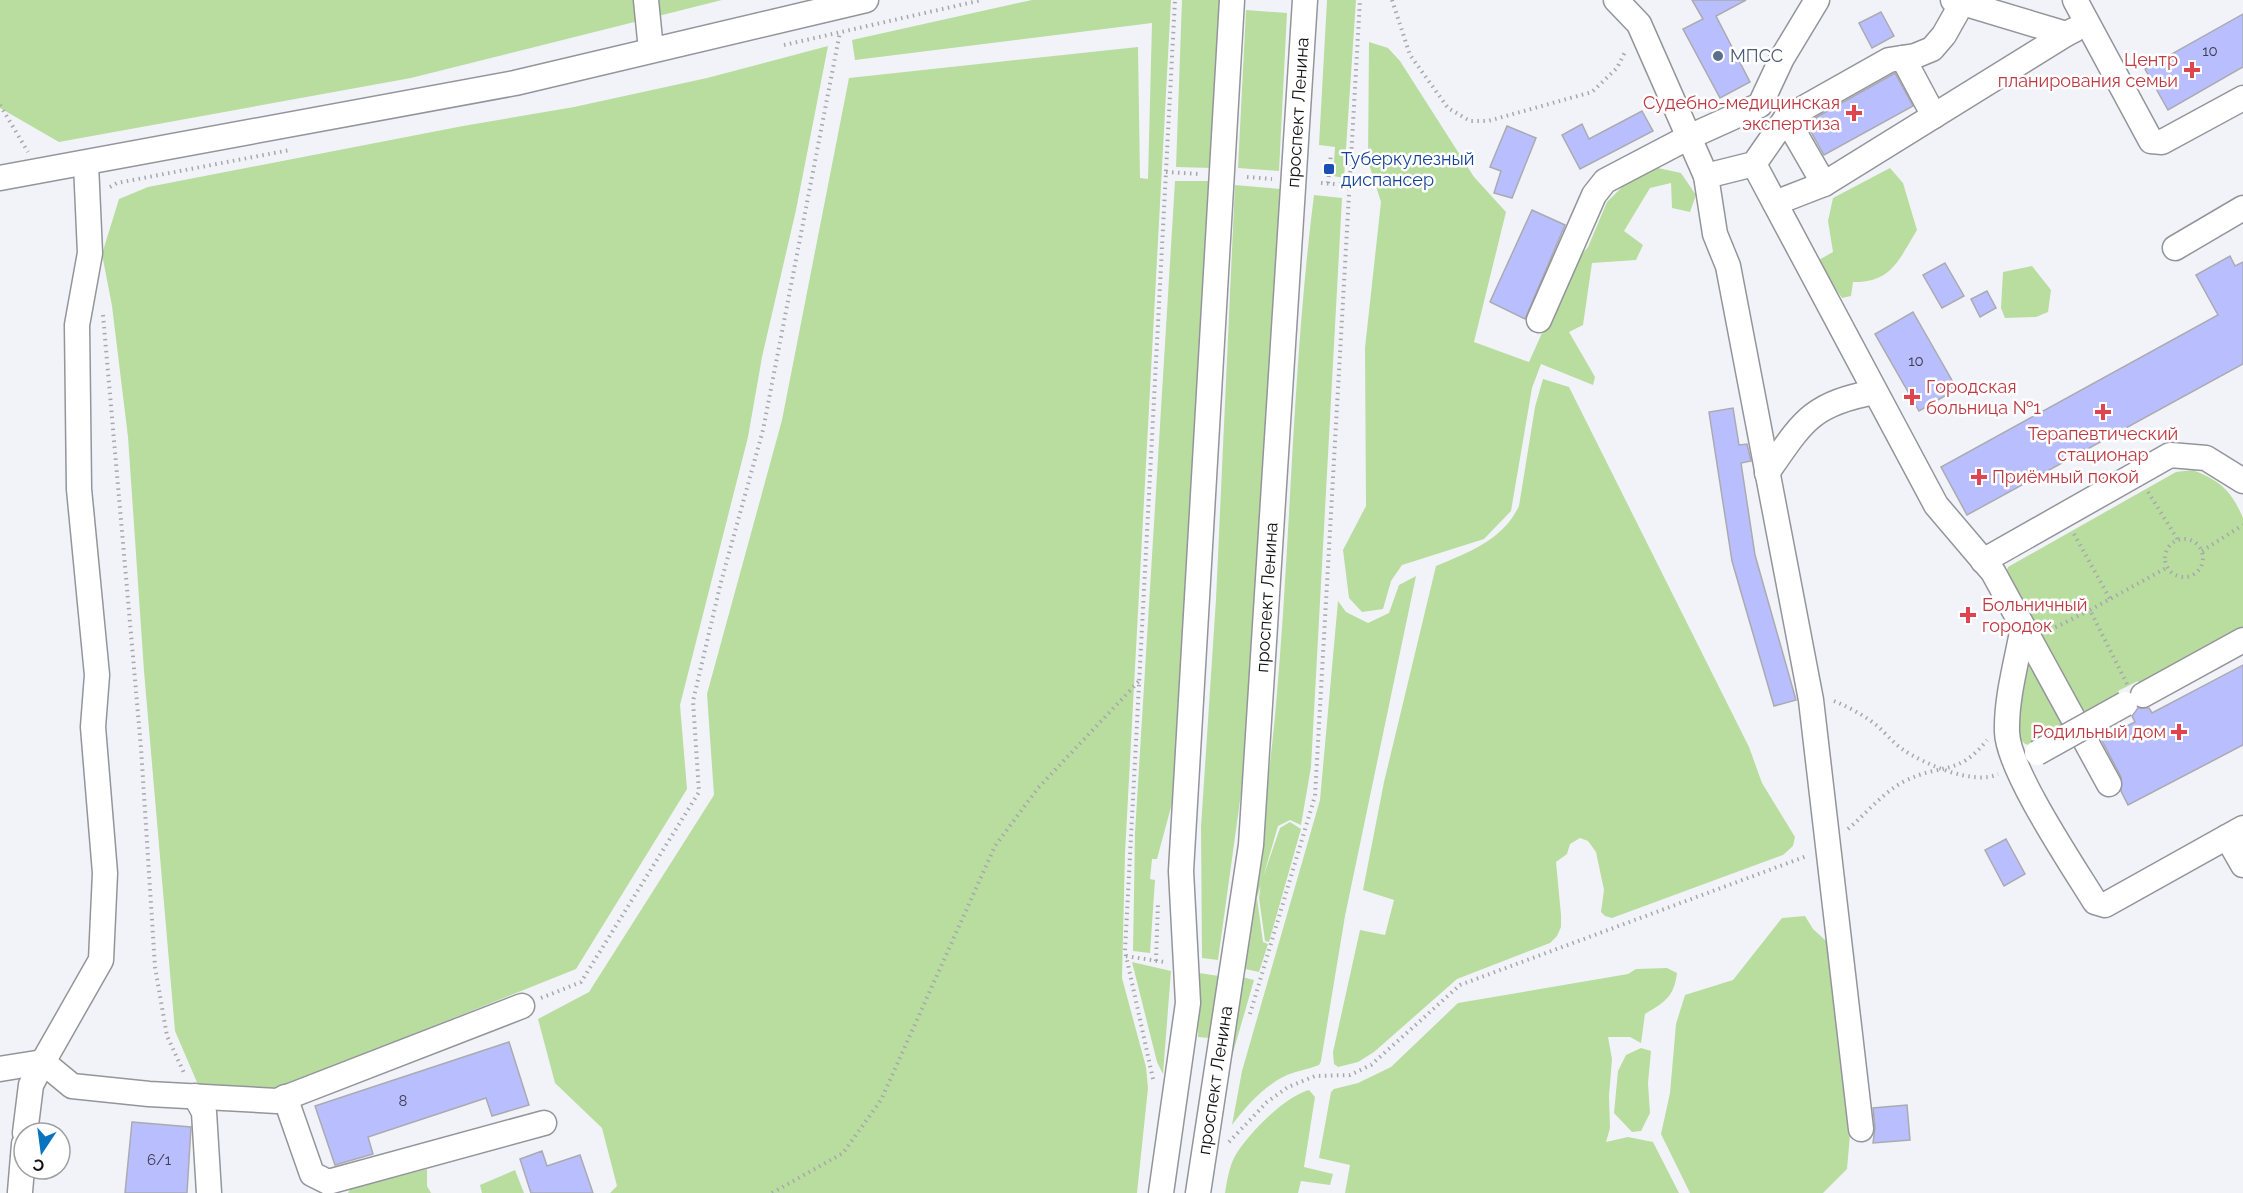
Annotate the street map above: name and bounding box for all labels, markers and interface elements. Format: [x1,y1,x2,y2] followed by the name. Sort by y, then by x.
[1282,37,1313,188] street label: проспект Ленина
[2202,42,2218,60] house number: 10
[1730,45,1783,66] place label: МПСС
[1711,49,1725,63] marker: МПСС
[1998,49,2178,91] place label: Центр планирования семьи
[2183,61,2201,79] marker: Центр планирования семьи
[1643,92,1840,134] place label: Судебно-медицинская экспертиза
[1845,104,1863,122] marker: Судебно-медицинская экспертиза
[1341,148,1475,190] place label: Туберкулезный диспансер
[1322,162,1336,176] marker: Туберкулезный диспансер
[1908,352,1924,370] house number: 10
[1926,376,2041,418] place label: Городская больница №1
[1903,388,1921,406] marker: Городская больница №1
[2094,403,2112,421] marker: Терапевтический стационар
[2028,423,2178,465] place label: Терапевтический стационар
[1992,466,2139,487] place label: Приёмный покой
[1970,468,1988,486] marker: Приёмный покой
[1251,522,1282,673] street label: проспект Ленина
[1982,594,2087,636] place label: Больничный городок
[1959,606,1977,624] marker: Больничный городок
[2032,721,2166,742] place label: Родильный дом
[2170,723,2188,741] marker: Родильный дом
[1193,1004,1236,1156] street label: проспект Ленина
[399,1092,408,1110] house number: 8
[12,1121,72,1181] north arrow
[147,1151,172,1169] house number: 6/1
[31,1155,46,1176] text: С

